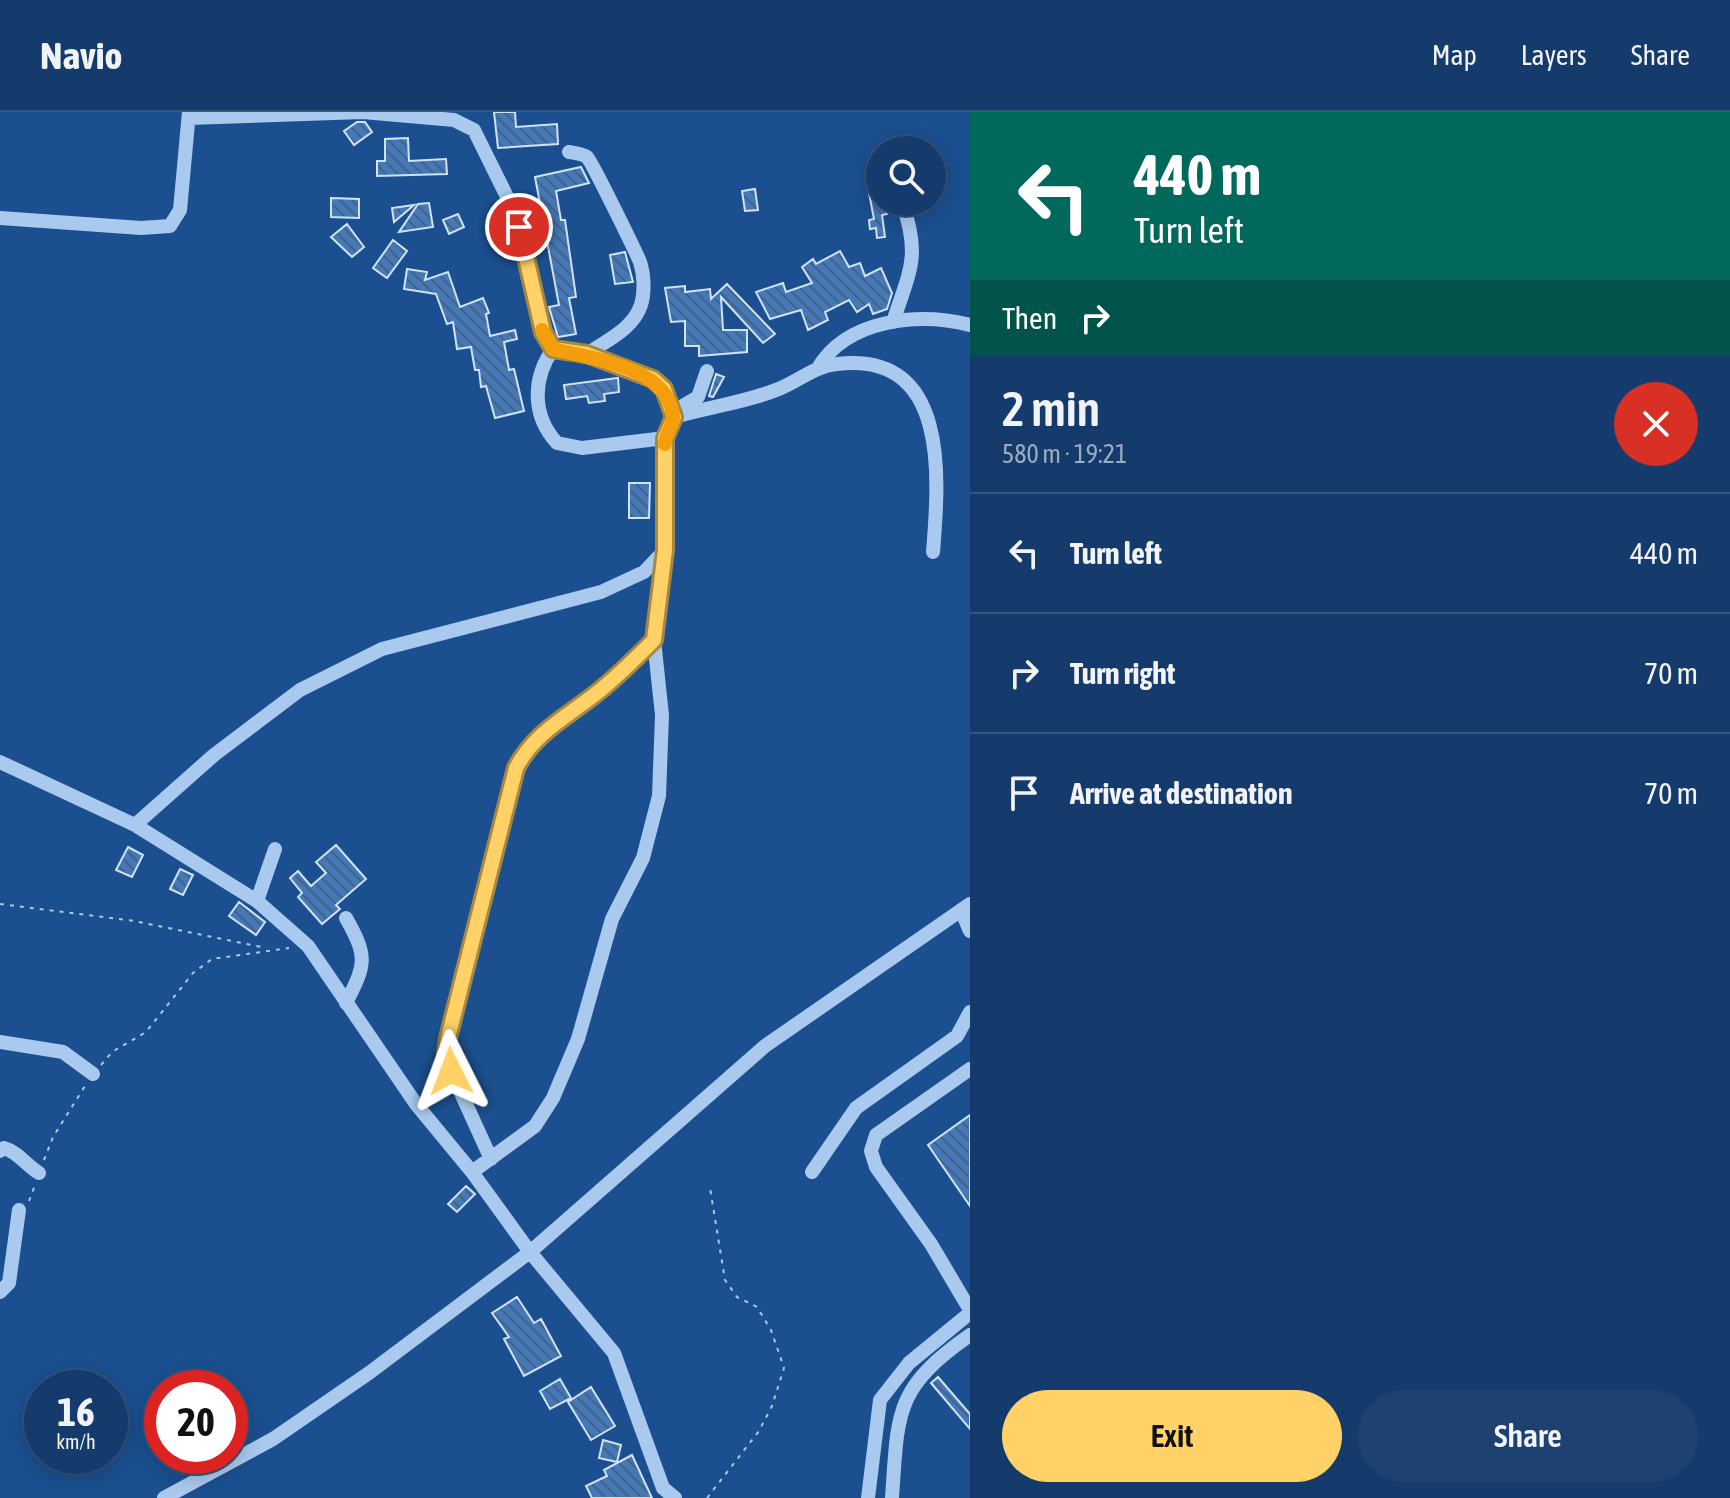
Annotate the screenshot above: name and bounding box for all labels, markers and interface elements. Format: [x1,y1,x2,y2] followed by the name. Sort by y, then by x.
[40,34,122,77] text: Navio
[1432,39,1477,71] text: Map
[1521,39,1587,71] text: Layers
[1631,39,1690,71] text: Share
[866,136,946,216] map controls
[866,136,946,216] button: search
[1134,143,1261,207] text: 440 m
[1002,144,1106,248] icon: left
[485,193,553,261] pin
[497,205,541,249] icon: arrive
[1134,209,1244,251] text: Turn left
[1073,296,1117,340] icon: right
[1002,301,1057,335] text: Then
[1002,381,1100,436] text: 2 min
[1614,382,1698,466] button: close
[1002,439,1127,469] text: 580 m · 19:21
[1002,531,1046,575] icon: left
[1070,536,1162,570] text: Turn left
[1630,536,1698,570] text: 440 m
[1002,651,1046,695] icon: right
[1070,656,1176,690] text: Turn right
[1644,656,1698,690] text: 70 m
[1002,771,1046,815] icon: arrive
[1070,776,1292,810] text: Arrive at destination
[1644,776,1698,810] text: 70 m
[409,1029,493,1113] position arrow
[144,1370,248,1474] speed limit sign: 20
[57,1389,95,1434] text: 16
[1002,1390,1342,1482] button: Exit
[1358,1390,1698,1482] button: Share
[56,1430,96,1453] text: km/h

